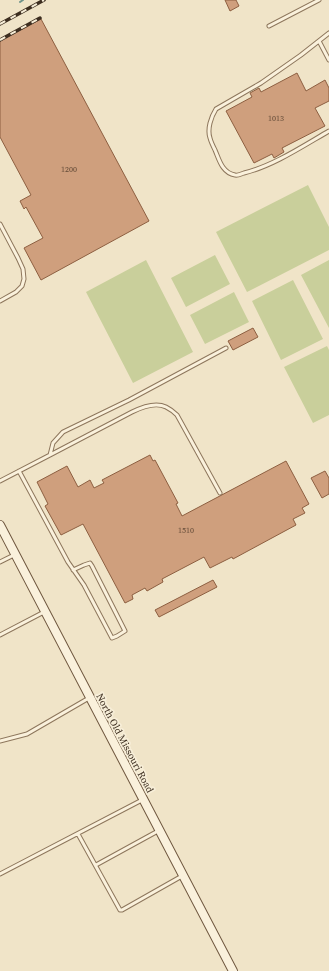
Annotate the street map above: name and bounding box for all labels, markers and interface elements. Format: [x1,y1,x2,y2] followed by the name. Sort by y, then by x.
[268,113,284,124] house number: 1013
[61,164,77,175] house number: 1200
[178,525,194,536] house number: 1510
[93,691,157,795] street label: North Old Missouri Road

